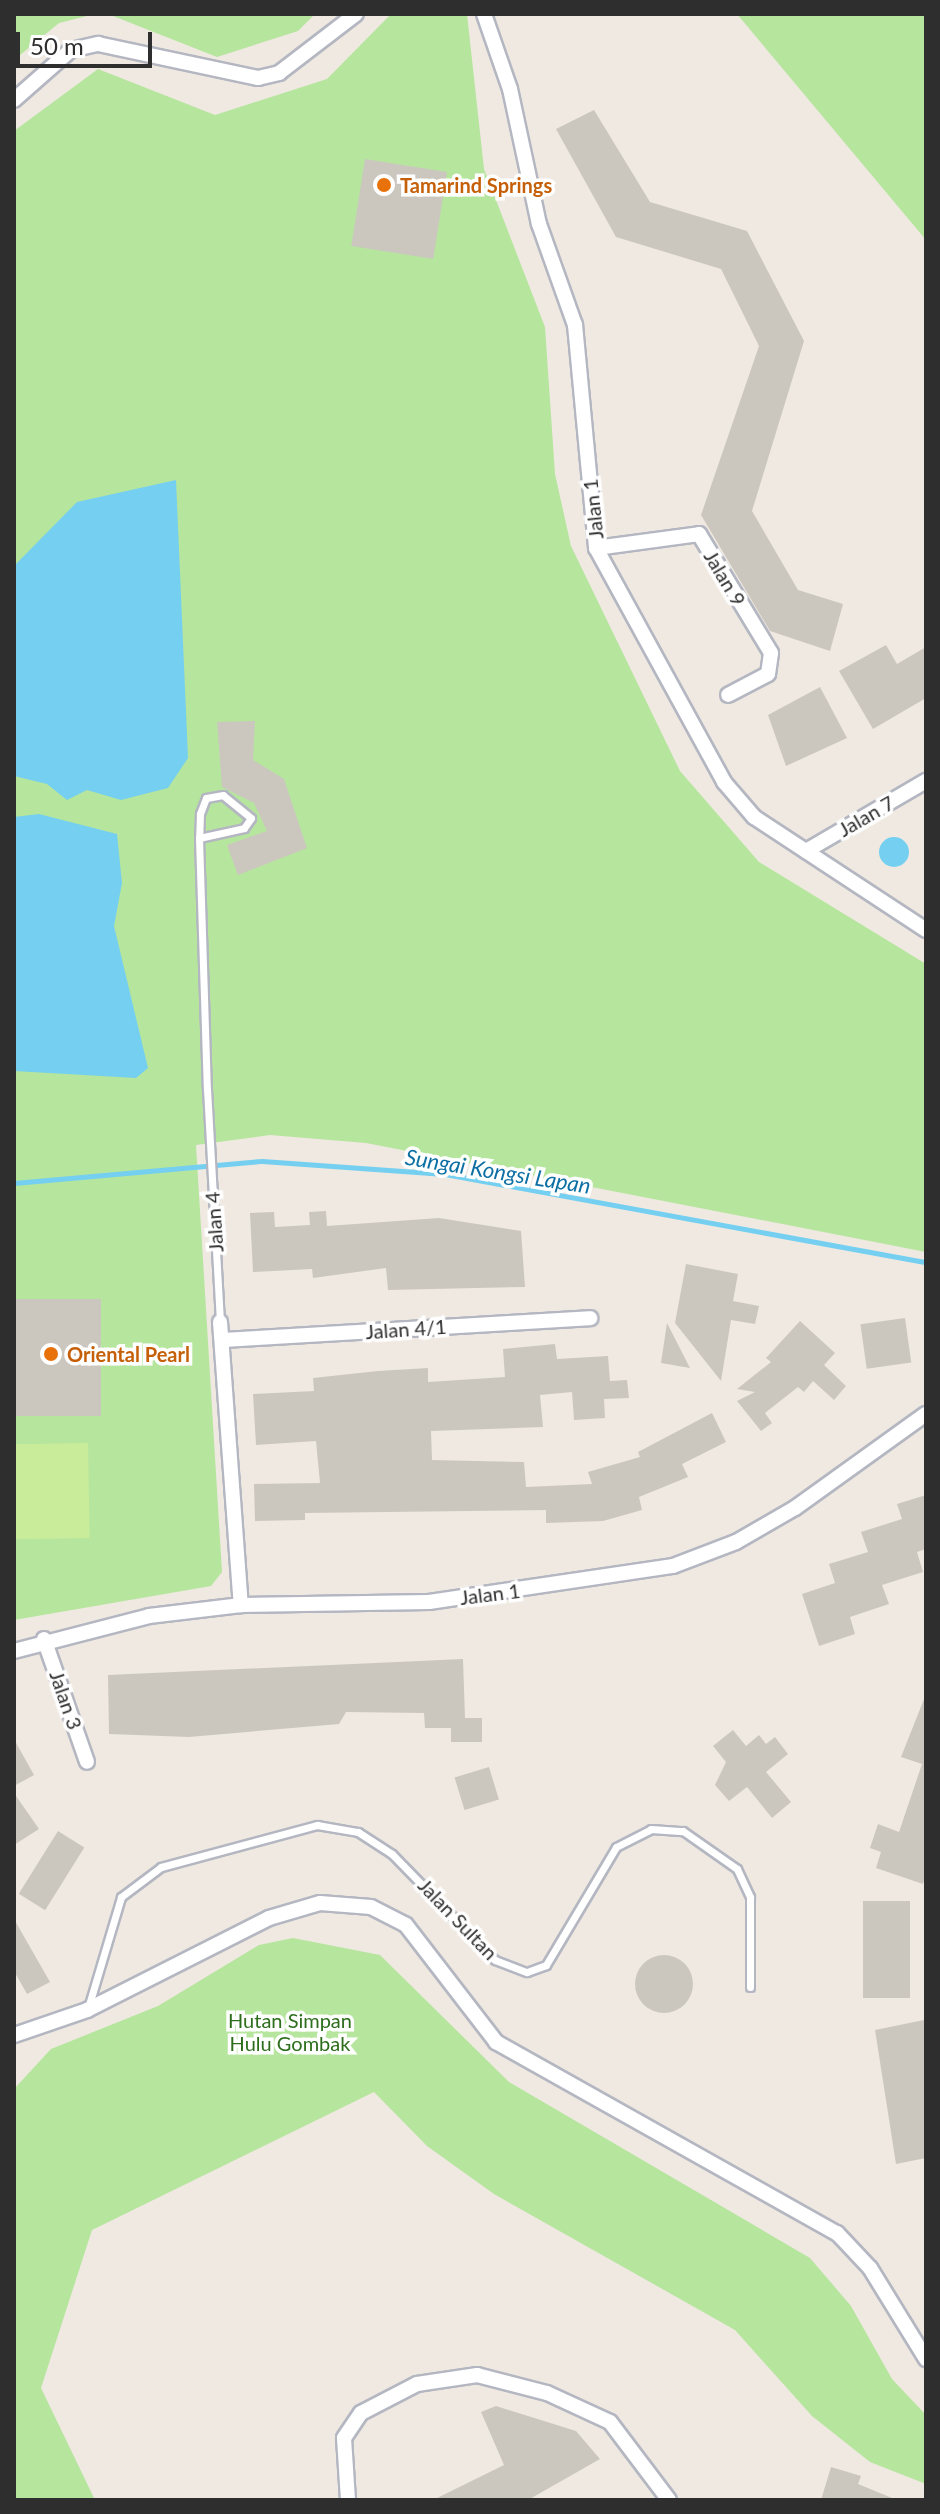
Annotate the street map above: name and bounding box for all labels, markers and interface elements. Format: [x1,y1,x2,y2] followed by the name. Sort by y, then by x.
[20,16,156,66] scale bar
[30,31,84,60] text: 50 m
[400,173,552,197] place label: Tamarind Springs
[375,176,393,194] marker: Tamarind Springs
[578,478,608,540] street label: Jalan 1
[699,546,751,610] street label: Jalan 9
[834,790,898,842] street label: Jalan 7
[403,1143,593,1199] water label: Sungai Kongsi Lapan
[200,1191,228,1253] street label: Jalan 4
[365,1314,447,1344] street label: Jalan 4/1
[67,1342,190,1366] place label: Oriental Pearl
[42,1345,60,1363] marker: Oriental Pearl
[458,1578,522,1610] street label: Jalan 1
[45,1667,87,1733] street label: Jalan 3
[413,1873,503,1965] street label: Jalan Sultan
[228,2008,352,2055] park label: Hutan Simpan Hulu Gombak

